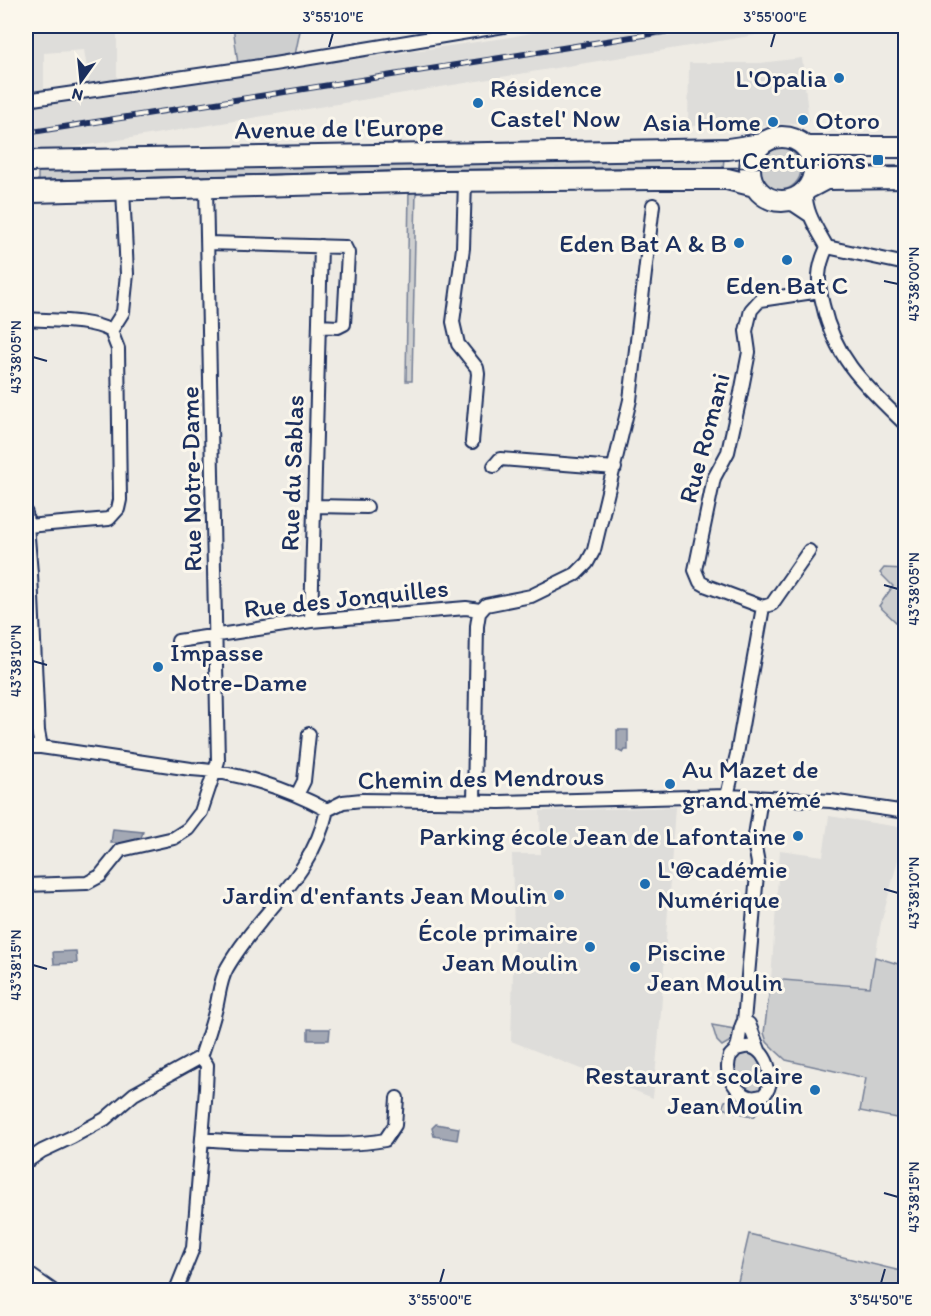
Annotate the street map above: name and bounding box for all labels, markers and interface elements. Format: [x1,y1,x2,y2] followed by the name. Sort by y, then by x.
[302,8,364,26] text: 3°55'10"E
[743,8,807,26] text: 3°55'00"E
[51,51,111,111] north arrow
[735,62,827,94] place label: L'Opalia
[832,71,846,85] marker: L'Opalia
[490,72,620,134] place label: Résidence Castel' Now
[70,84,85,106] text: N
[471,96,485,110] marker: Résidence Castel' Now
[815,104,880,136] place label: Otoro
[643,106,761,138] place label: Asia Home
[234,110,444,146] street label: Avenue de l'Europe
[796,113,810,127] marker: Otoro
[766,115,780,129] marker: Asia Home
[742,144,866,176] place label: Centurions
[871,153,885,167] marker: Centurions
[559,227,727,259] place label: Eden Bat A & B
[732,236,746,250] marker: Eden Bat A & B
[905,247,923,321] text: 43°38'00"N
[780,253,794,267] marker: Eden Bat C
[726,269,848,301] place label: Eden Bat C
[7,320,25,394] text: 43°38'05"N
[671,369,737,507] street label: Rue Romani
[173,386,209,572] street label: Rue Notre-Dame
[273,394,311,552] street label: Rue du Sablas
[905,552,923,626] text: 43°38'05"N
[242,571,450,625] street label: Rue des Jonquilles
[7,625,25,697] text: 43°38'10"N
[170,636,307,698] place label: Impasse Notre-Dame
[151,660,165,674] marker: Impasse Notre-Dame
[682,753,821,815] place label: Au Mazet de grand mémé
[357,760,605,796] street label: Chemin des Mendrous
[663,777,677,791] marker: Au Mazet de grand mémé
[419,820,786,852] place label: Parking école Jean de Lafontaine
[791,829,805,843] marker: Parking école Jean de Lafontaine
[657,853,788,915] place label: L'@cadémie Numérique
[905,857,923,929] text: 43°38'10"N
[638,877,652,891] marker: L'@cadémie Numérique
[223,879,547,911] place label: Jardin d'enfants Jean Moulin
[552,888,566,902] marker: Jardin d'enfants Jean Moulin
[418,916,578,978] place label: École primaire Jean Moulin
[7,929,25,1001] text: 43°38'15"N
[647,936,783,998] place label: Piscine Jean Moulin
[583,940,597,954] marker: École primaire Jean Moulin
[628,960,642,974] marker: Piscine Jean Moulin
[585,1059,803,1121] place label: Restaurant scolaire Jean Moulin
[808,1083,822,1097] marker: Restaurant scolaire Jean Moulin
[905,1161,923,1233] text: 43°38'15"N
[408,1291,472,1309] text: 3°55'00"E
[849,1291,913,1309] text: 3°54'50"E

